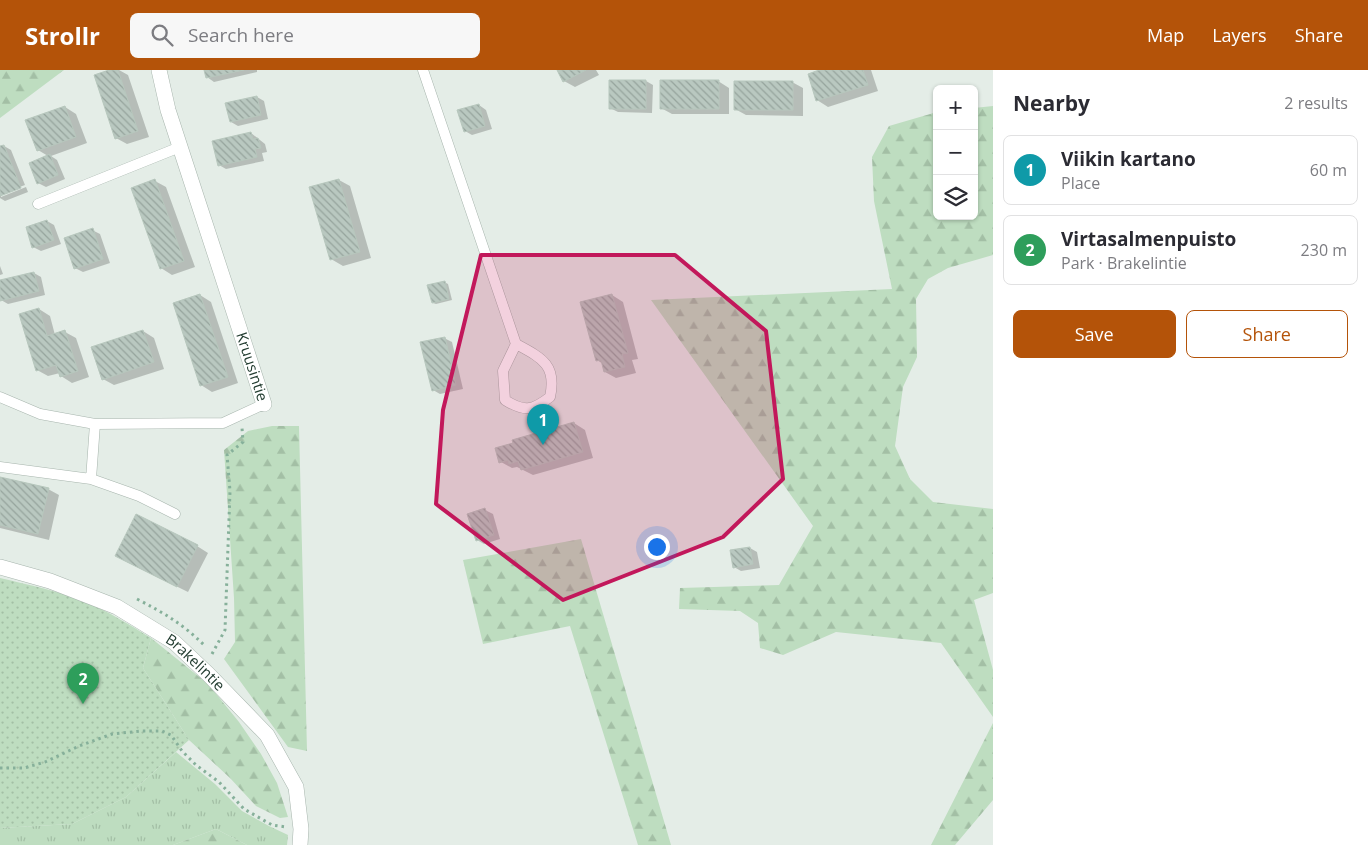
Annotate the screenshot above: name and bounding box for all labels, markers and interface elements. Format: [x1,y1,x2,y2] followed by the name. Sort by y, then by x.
[130,13,480,58] search box
[25,19,100,52] text: Strollr
[148,21,176,49] icon: search
[188,22,294,48] text: Search here
[1147,23,1184,47] text: Map
[1212,23,1267,47] text: Layers
[1295,23,1343,47] text: Share
[933,85,978,220] map controls
[933,85,978,130] button: +
[1013,89,1090,117] text: Nearby
[1284,92,1348,114] text: 2 results
[933,130,978,175] button: −
[1061,146,1196,172] text: Viikin kartano
[1025,159,1035,181] text: 1
[1310,159,1347,181] text: 60 m
[1061,172,1100,194] text: Place
[933,175,978,220] button: layers
[1061,226,1236,252] text: Virtasalmenpuisto
[1025,239,1035,261] text: 2
[1301,239,1347,261] text: 230 m
[1061,252,1187,274] text: Park · Brakelintie
[1013,310,1176,358] button: Save
[1186,310,1348,358] button: Share
[232,329,273,403] street label: Kruusintie
[527,404,559,445] pin: 1
[644,534,670,560] your location
[162,628,230,695] street label: Brakelintie
[67,663,99,704] pin: 2

